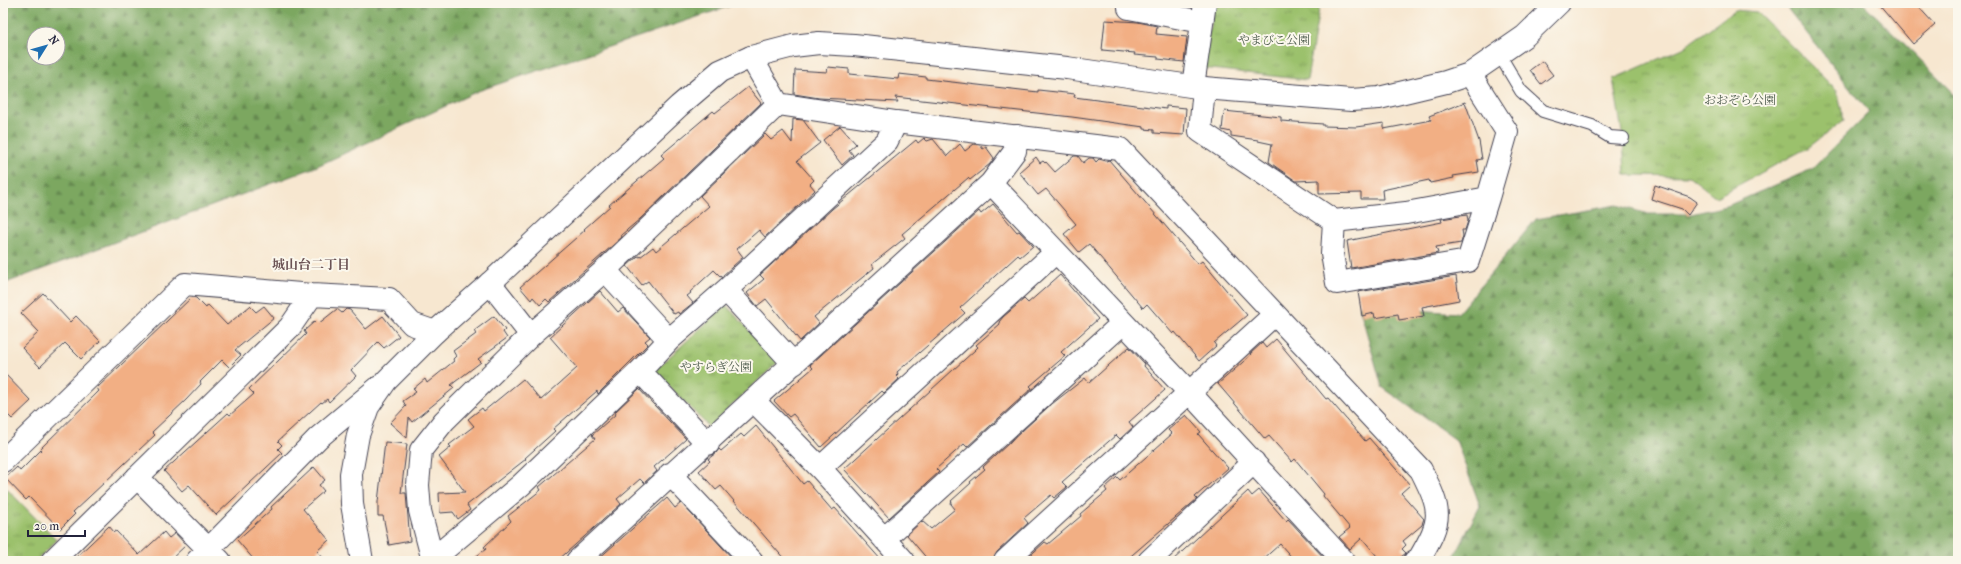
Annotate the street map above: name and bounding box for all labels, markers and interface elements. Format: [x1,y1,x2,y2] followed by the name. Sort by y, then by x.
[26,26,66,66] north arrow
[46,33,62,48] text: N
[1238,33,1310,47] park label: やまびこ公園
[1704,93,1776,107] park label: おおぞら公園
[272,257,350,272] district label: 城山台二丁目
[680,360,752,374] park label: やすらぎ公園
[28,512,85,538] scale bar
[34,519,59,533] text: 20 m

